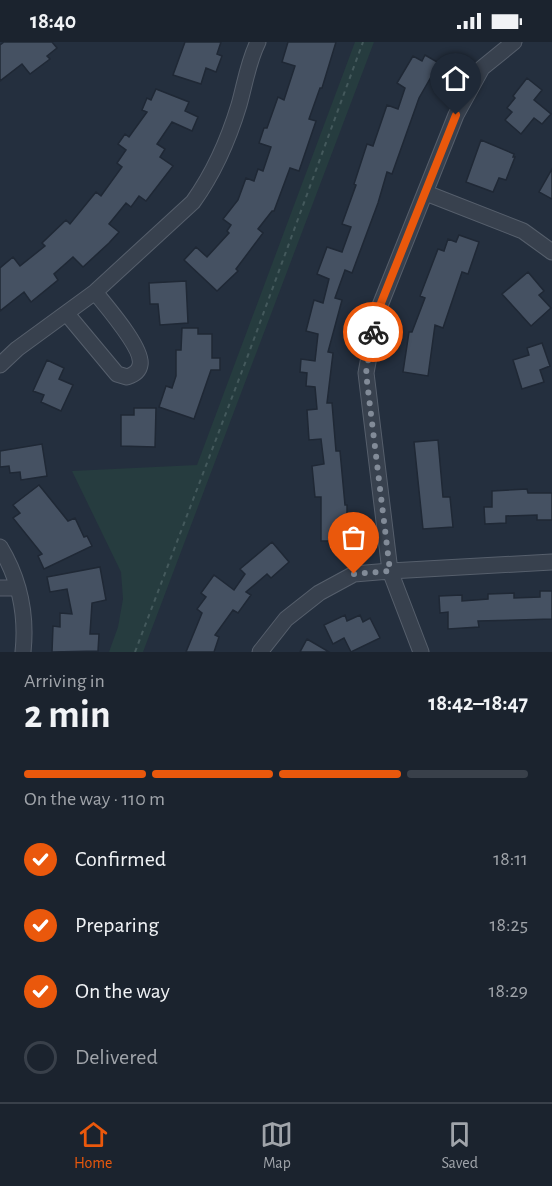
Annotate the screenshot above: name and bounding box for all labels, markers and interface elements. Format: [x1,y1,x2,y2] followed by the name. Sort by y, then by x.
[30,10,76,32] text: 18:40
[430,53,481,115] pin
[439,62,472,95] icon: home
[343,302,403,362] courier
[357,316,390,349] icon: bike
[328,512,379,574] pin
[337,521,370,554] icon: bag
[24,671,105,691] text: Arriving in
[428,692,528,714] text: 18:42–18:47
[24,696,111,735] text: 2 min
[24,789,165,809] text: On the way · 110 m
[24,843,57,876] icon: check
[75,848,166,870] text: Confirmed
[493,849,528,869] text: 18:11
[24,909,57,942] icon: check
[75,914,159,936] text: Preparing
[490,915,528,935] text: 18:25
[24,975,57,1008] icon: check
[75,980,170,1002] text: On the way
[489,981,528,1001] text: 18:29
[75,1046,158,1068] text: Delivered
[74,1118,112,1173] tab: Home
[260,1118,293,1173] tab: Map
[441,1118,478,1173] tab: Saved

